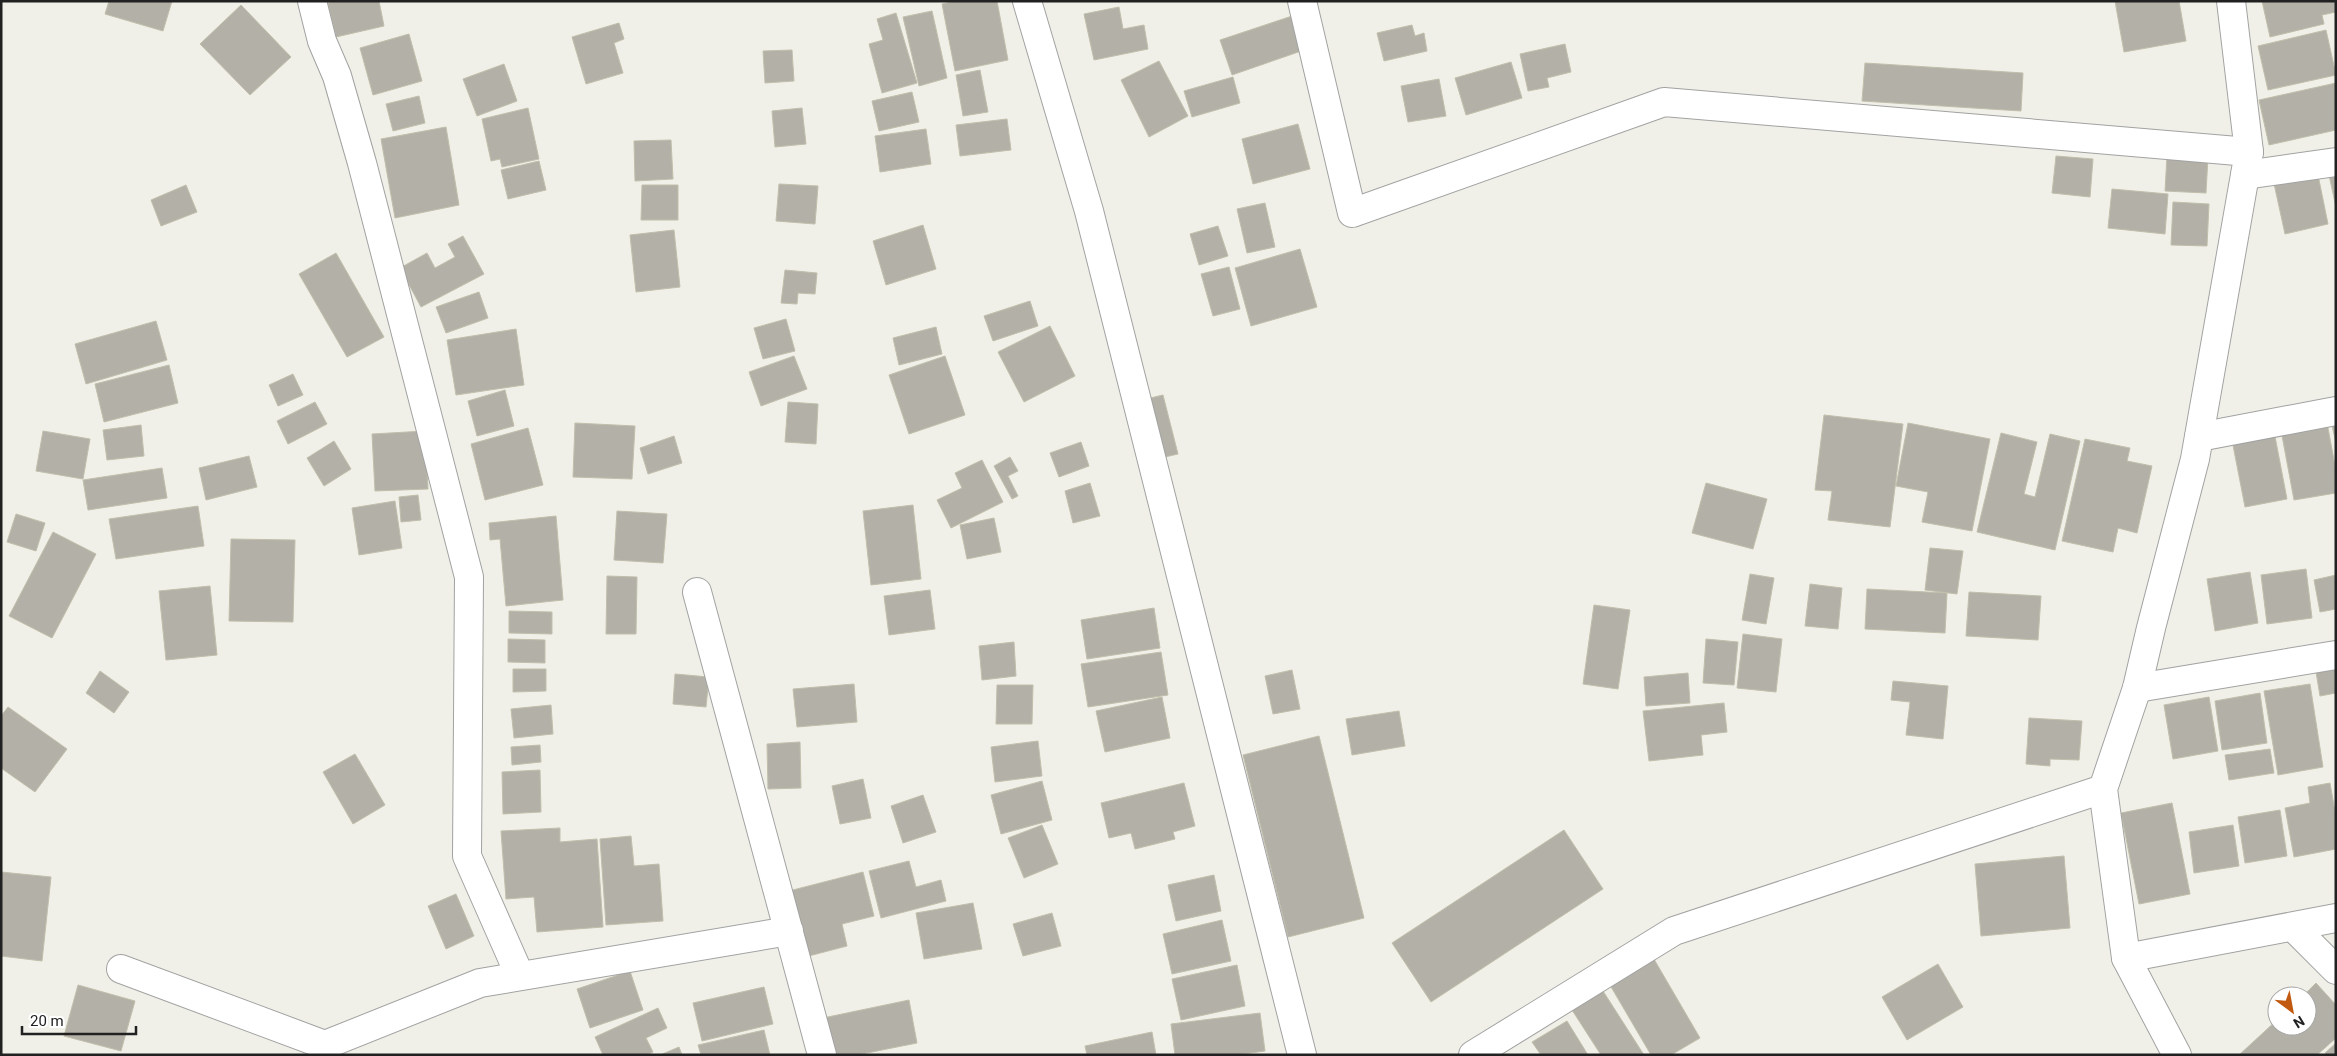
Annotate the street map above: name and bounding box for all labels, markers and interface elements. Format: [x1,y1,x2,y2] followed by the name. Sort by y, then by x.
[2267,986,2317,1036] north arrow
[22,1004,136,1036] scale bar
[30,1012,64,1030] text: 20 m
[2290,1013,2307,1031] text: N

